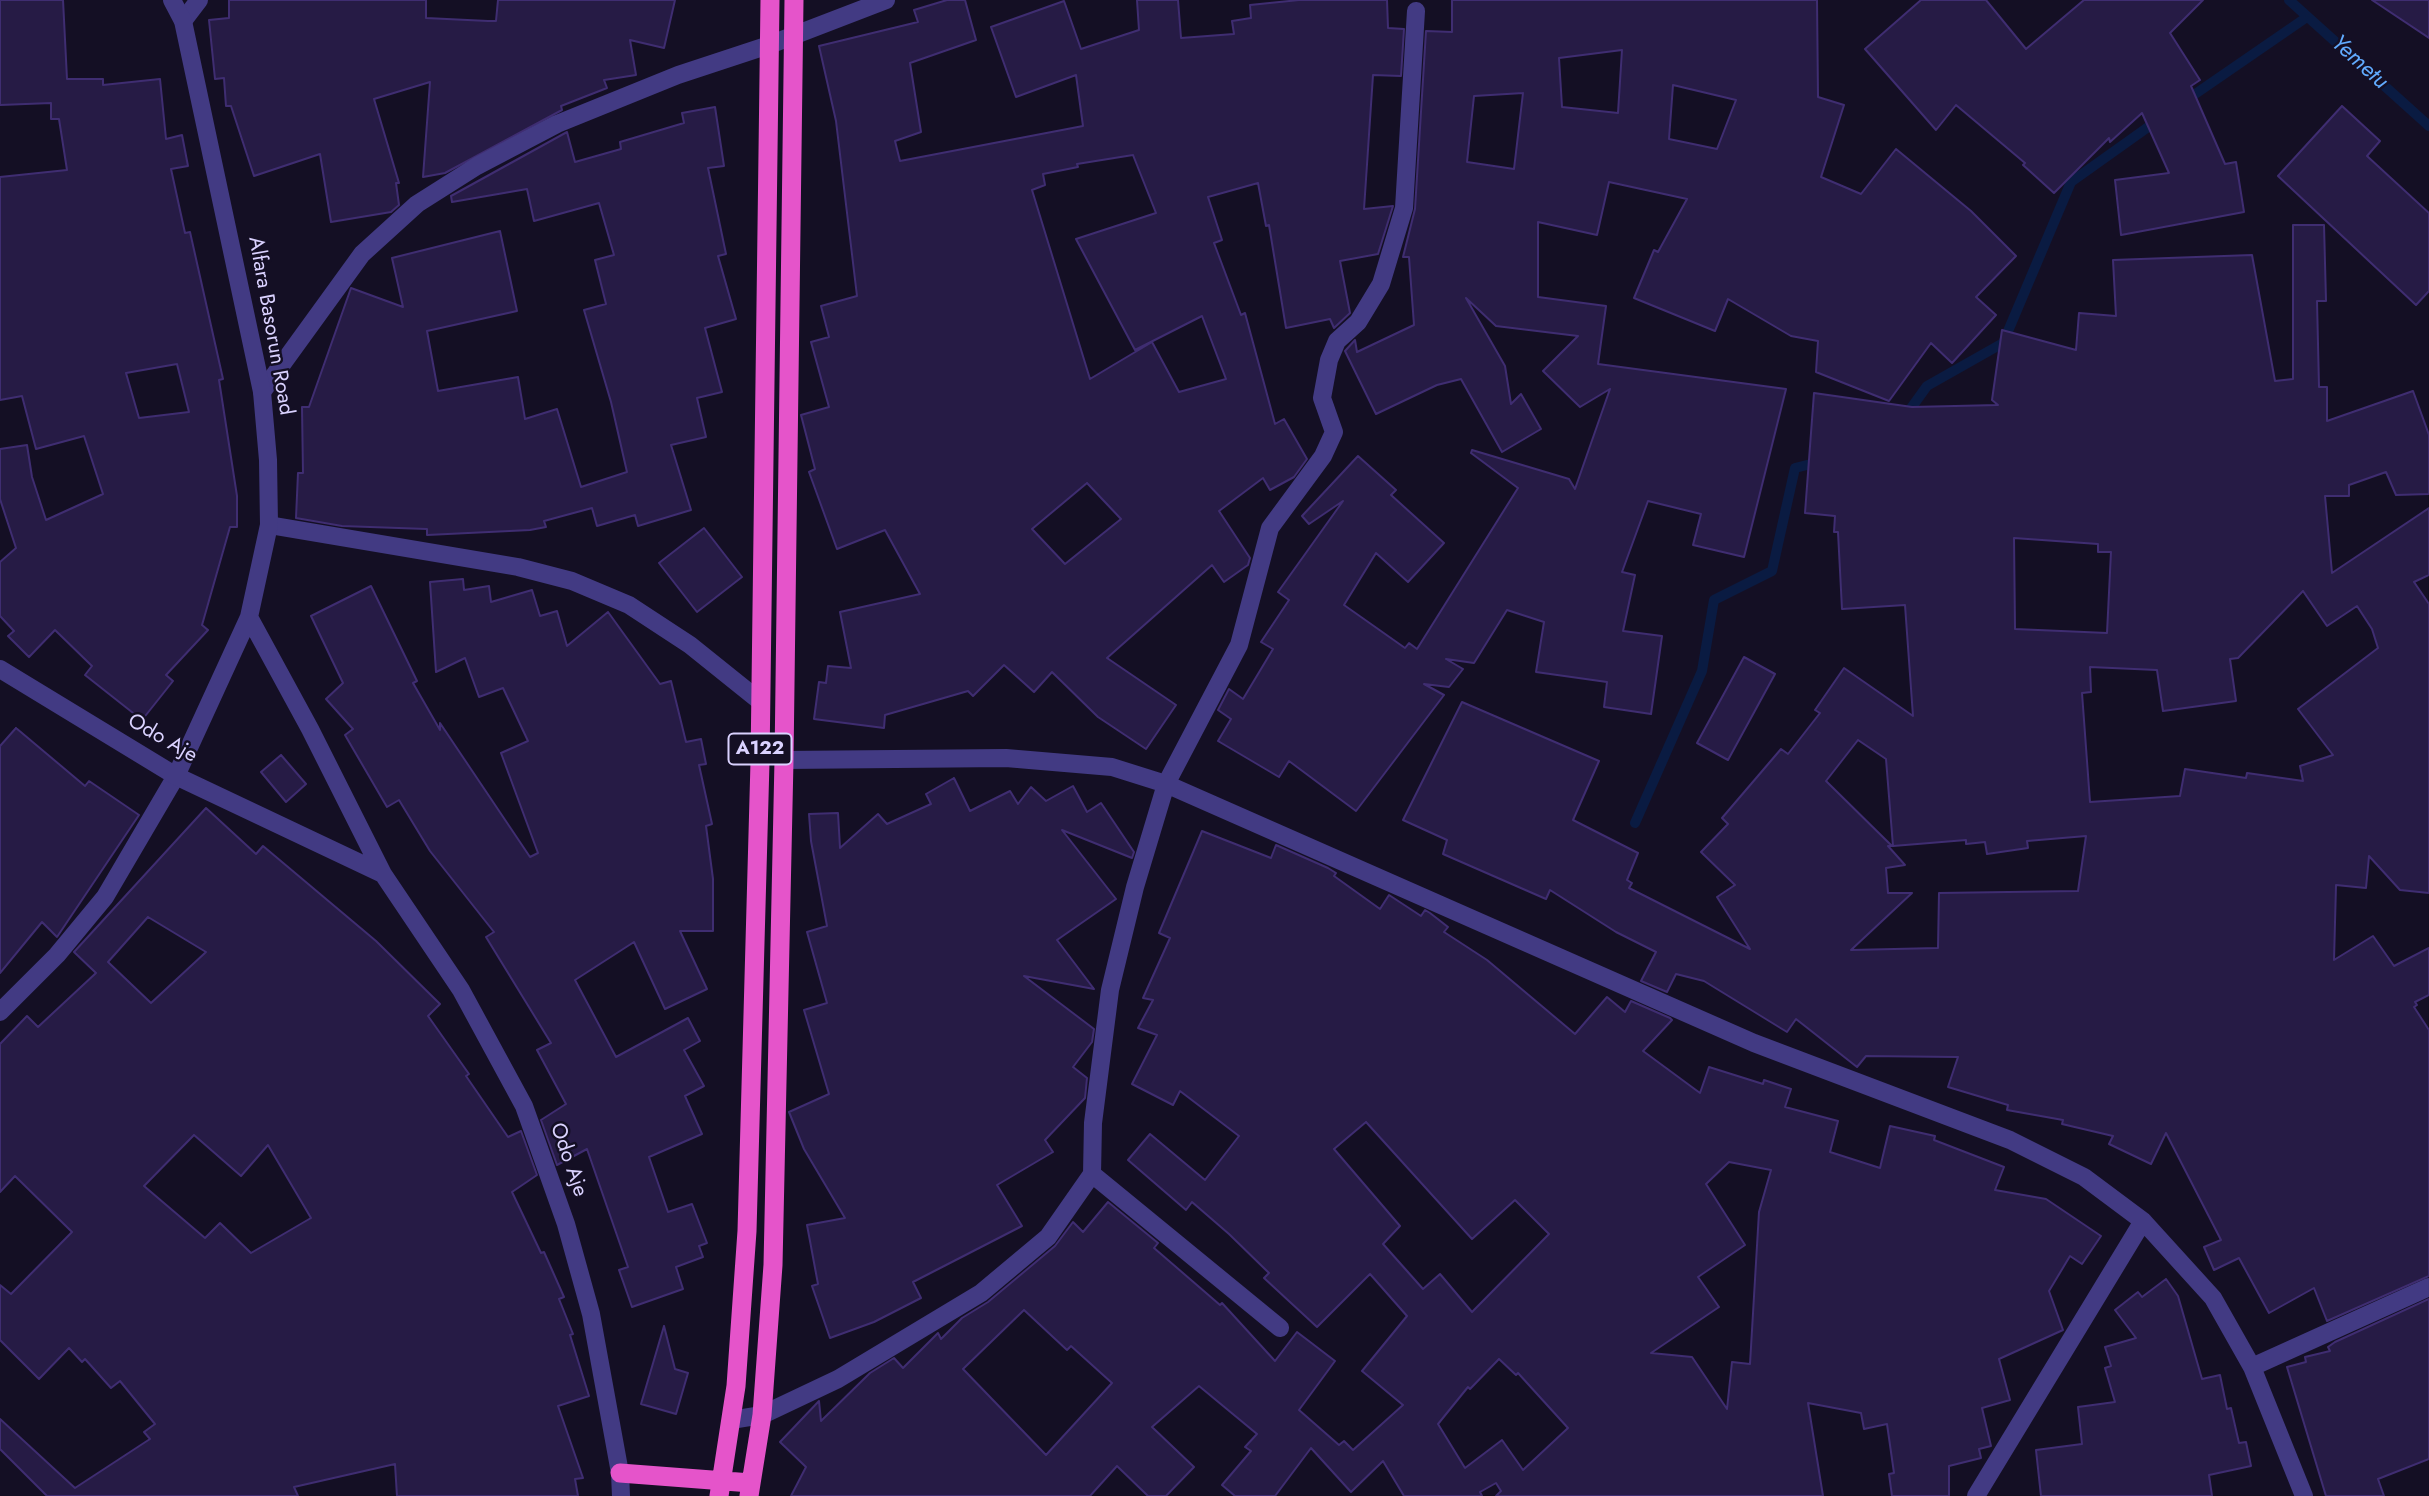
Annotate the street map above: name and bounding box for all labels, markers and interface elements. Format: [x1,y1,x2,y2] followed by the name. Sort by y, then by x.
[2325,30,2393,96] water label: Yemetu
[242,235,298,417] street label: Alfara Basorun Road
[123,709,201,769] street label: Odo Aje
[728,734,792,764] road number: A122
[544,1120,592,1200] street label: Odo Aje

